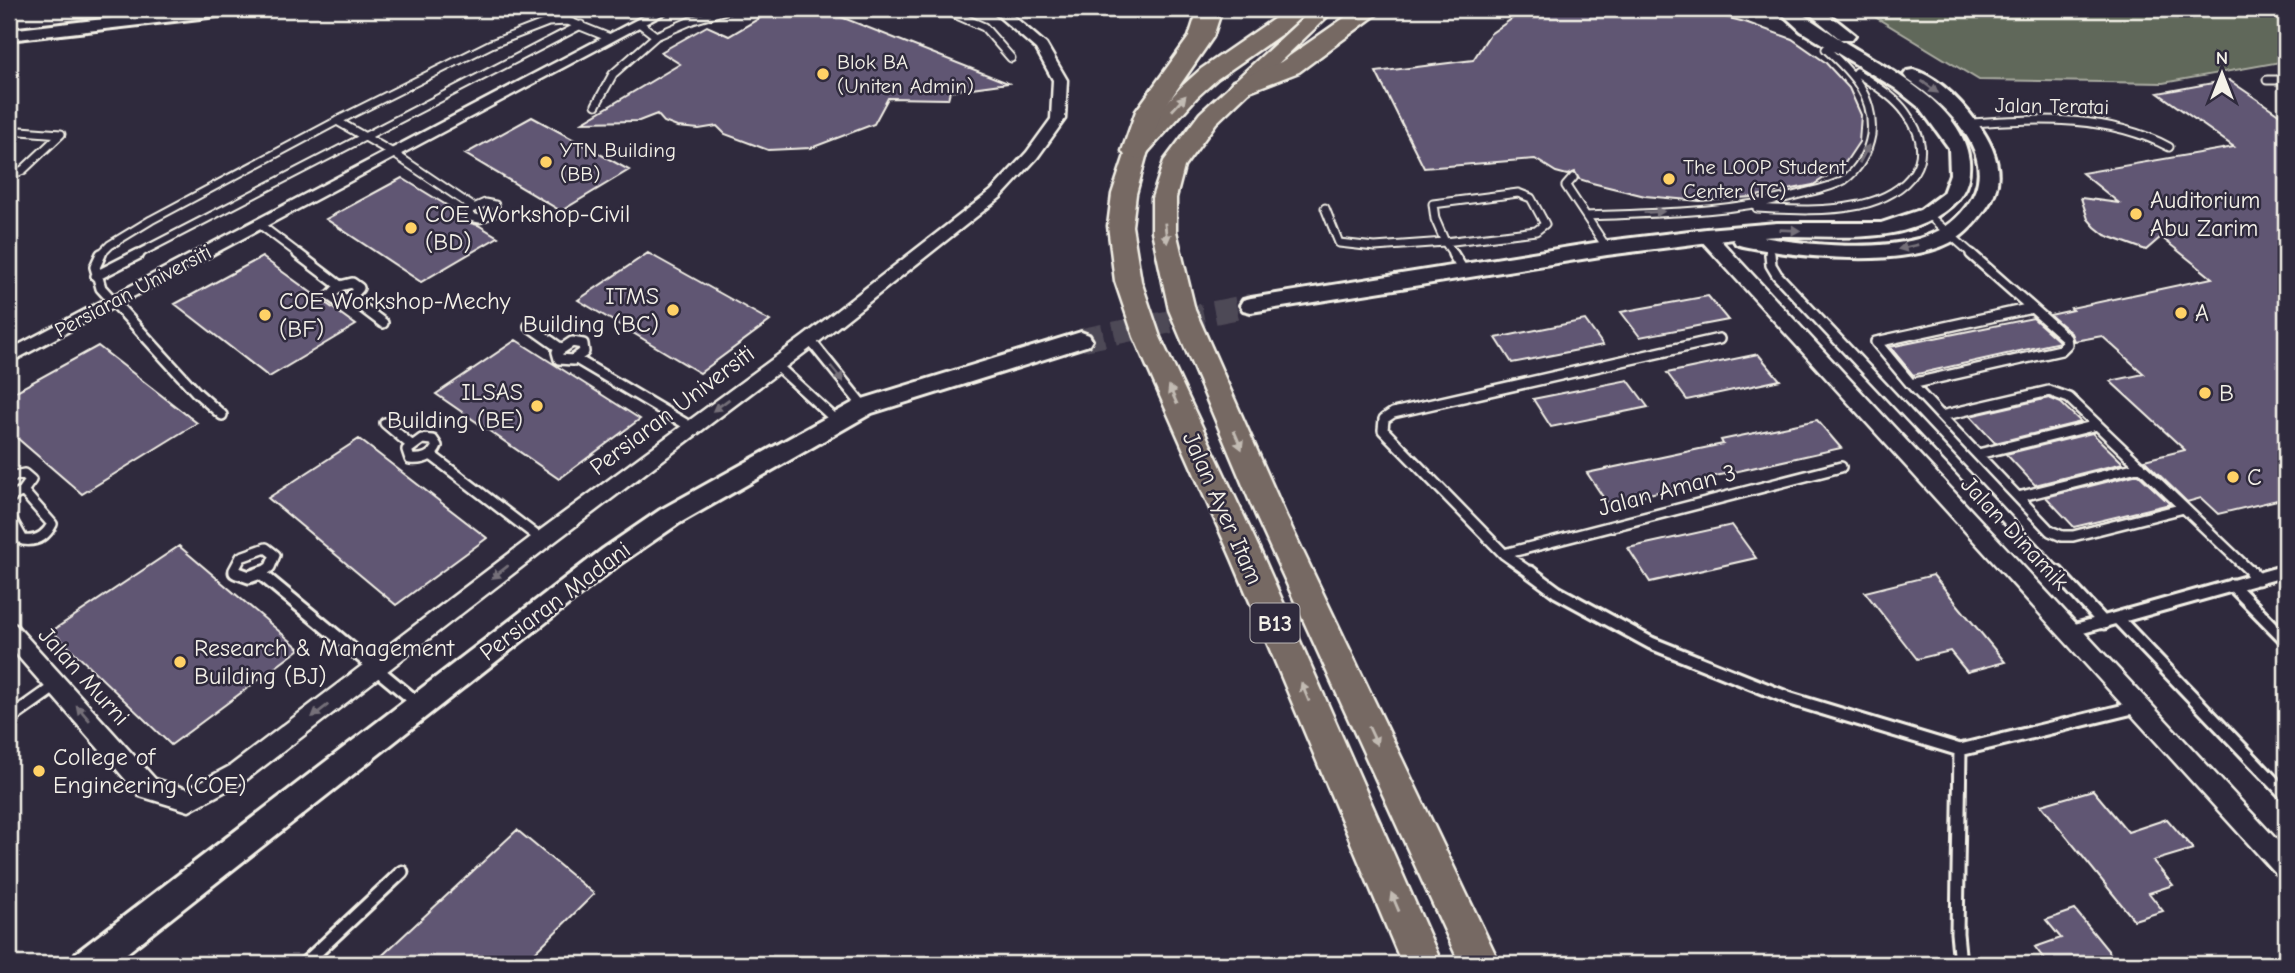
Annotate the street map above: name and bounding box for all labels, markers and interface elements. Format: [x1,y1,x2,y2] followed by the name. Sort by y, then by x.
[2186,38,2256,108] north arrow
[2216,47,2228,69] text: N
[837,50,974,98] place label: Blok BA (Uniten Admin)
[815,66,831,82] marker: Blok BA (Uniten Admin)
[1921,80,1940,94] one-way arrow
[1995,93,2109,119] street label: Jalan Teratai
[1171,94,1187,112] one-way arrow
[560,138,676,186] place label: YTN Building (BB)
[1858,144,1870,164] one-way arrow
[538,154,554,170] marker: YTN Building (BB)
[1683,155,1847,203] place label: The LOOP Student Center (TC)
[1661,171,1677,187] marker: The LOOP Student Center (TC)
[2150,186,2260,242] place label: Auditorium Abu Zarim
[425,200,630,256] place label: COE Workshop-Civil (BD)
[2128,206,2144,222] marker: Auditorium Abu Zarim
[1643,207,1665,218] one-way arrow
[403,220,419,236] marker: COE Workshop-Civil (BD)
[1160,222,1171,244] one-way arrow
[1779,224,1801,235] one-way arrow
[51,240,215,342] street label: Persiaran Universiti
[1897,241,1919,252] one-way arrow
[523,282,659,338] place label: ITMS Building (BC)
[279,287,511,343] place label: COE Workshop-Mechy (BF)
[2195,299,2209,327] place label: A
[665,302,681,318] marker: ITMS Building (BC)
[2173,305,2189,321] marker: A
[257,307,273,323] marker: COE Workshop-Mechy (BF)
[584,339,760,481] street label: Persiaran Universiti
[829,365,844,382] one-way arrow
[387,378,523,434] place label: ILSAS Building (BE)
[2219,379,2234,407] place label: B
[1167,385,1179,405] one-way arrow
[2197,385,2213,401] marker: B
[529,398,545,414] marker: ILSAS Building (BE)
[712,398,730,412] one-way arrow
[1177,427,1269,589] street label: Jalan Ayer Itam
[1232,430,1244,450] one-way arrow
[1595,458,1739,522] street label: Jalan Aman 3
[2247,463,2262,491] place label: C
[2225,469,2241,485] marker: C
[1955,470,2075,596] street label: Jalan Dinamik
[474,535,636,667] street label: Persiaran Madani
[491,564,509,578] one-way arrow
[1250,604,1300,642] road number: B13
[32,621,136,731] street label: Jalan Murni
[194,634,455,690] place label: Research & Management Building (BJ)
[172,654,188,670] marker: Research & Management Building (BJ)
[1299,682,1310,703] one-way arrow
[311,703,329,717] one-way arrow
[75,704,91,722] one-way arrow
[1368,726,1379,746] one-way arrow
[53,743,246,799] place label: College of Engineering (COE)
[31,763,47,779] marker: College of Engineering (COE)
[1389,891,1400,912] one-way arrow

